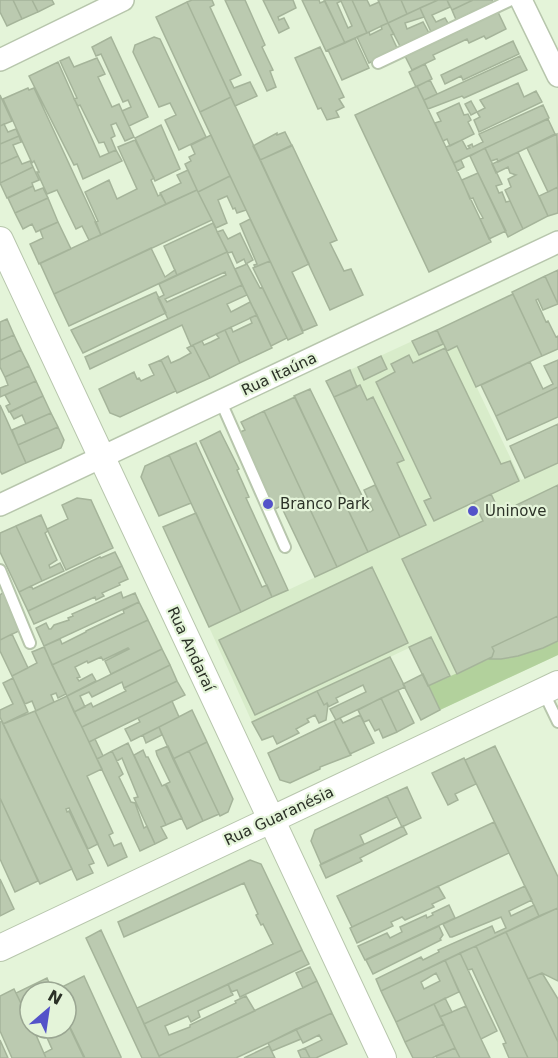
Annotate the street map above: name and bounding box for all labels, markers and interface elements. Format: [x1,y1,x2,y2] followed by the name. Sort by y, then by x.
[239,349,319,399] street label: Rua Itaúna
[280,495,370,513] place label: Branco Park
[261,497,275,511] marker: Branco Park
[485,502,546,520] place label: Uninove
[466,504,480,518] marker: Uninove
[164,604,219,695] street label: Rua Andaraí
[221,783,337,849] street label: Rua Guaranésia
[18,980,78,1040] north arrow
[45,986,65,1009] text: N

